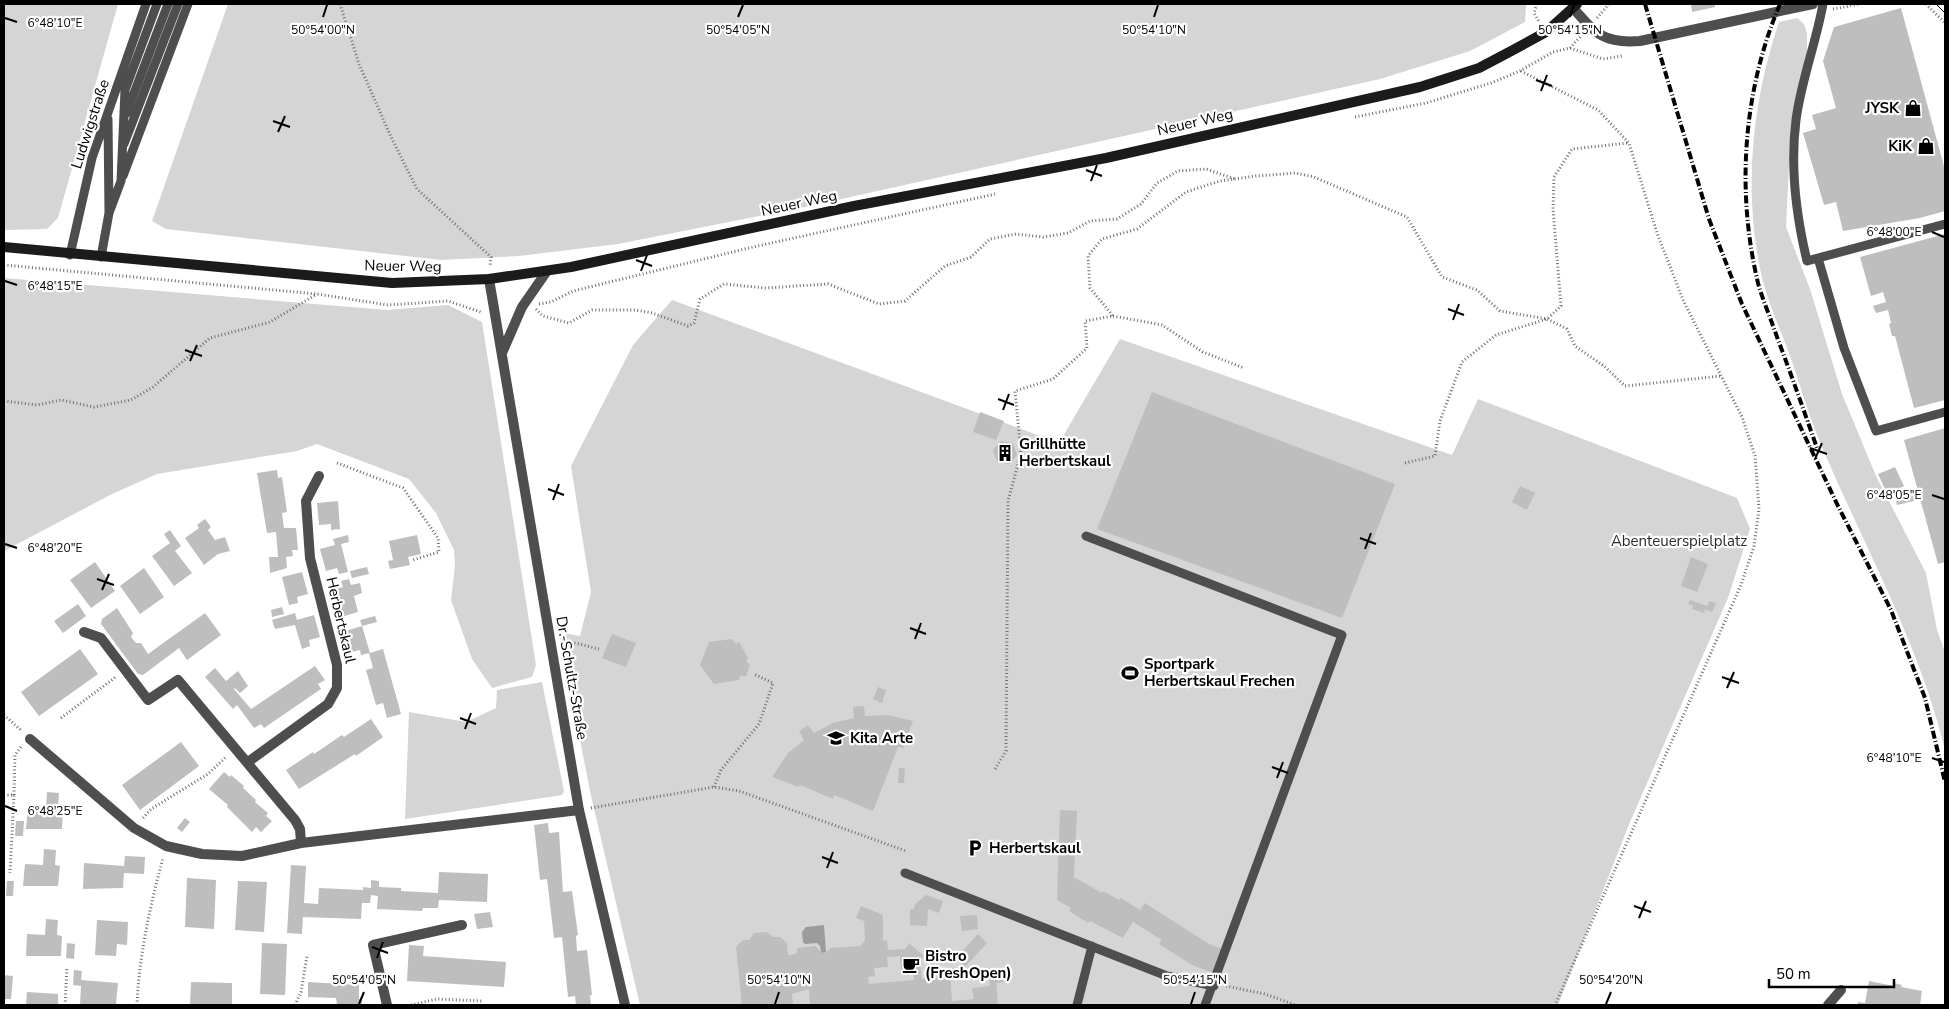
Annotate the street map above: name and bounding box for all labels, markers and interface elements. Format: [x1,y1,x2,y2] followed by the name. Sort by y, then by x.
[28,15,82,31] text: 6°48'10"E
[291,22,355,38] text: 50°54'00"N
[706,22,770,38] text: 50°54'05"N
[1122,22,1186,38] text: 50°54'10"N
[1538,22,1602,38] text: 50°54'15"N
[66,77,114,171] street label: Ludwigstraße
[1864,98,1900,118] place label: JYSK
[1903,98,1923,118] shop icon: JYSK
[1155,104,1235,140] street label: Neuer Weg
[1888,136,1913,156] place label: KiK
[1916,136,1936,156] shop icon: KiK
[759,185,839,221] street label: Neuer Weg
[1867,224,1921,240] text: 6°48'00"E
[364,255,442,277] street label: Neuer Weg
[28,278,82,294] text: 6°48'15"E
[1019,434,1111,471] place label: Grillhütte Herbertskaul
[995,443,1015,463] building icon: Grillhütte Herbertskaul
[1867,487,1921,503] text: 6°48'05"E
[1611,531,1747,551] park label: Abenteuerspielplatz
[28,540,82,556] text: 6°48'20"E
[321,575,361,666] street label: Herbertskaul
[551,615,593,741] street label: Dr.-Schultz-Straße
[1144,654,1295,691] place label: Sportpark Herbertskaul Frechen
[1120,663,1140,683] sports icon: Sportpark Herbertskaul Frechen
[826,728,846,748] school or university icon: Kita Arte
[850,728,913,748] place label: Kita Arte
[1867,750,1921,766] text: 6°48'10"E
[28,803,82,819] text: 6°48'25"E
[965,838,985,858] parking icon: Herbertskaul
[989,838,1081,858] place label: Herbertskaul
[925,946,1012,983] place label: Bistro (FreshOpen)
[901,955,921,975] cafe icon: Bistro (FreshOpen)
[1769,956,1894,988] scale bar
[1776,964,1811,984] text: 50 m
[332,972,396,988] text: 50°54'05"N
[747,972,811,988] text: 50°54'10"N
[1163,972,1227,988] text: 50°54'15"N
[1579,972,1643,988] text: 50°54'20"N

